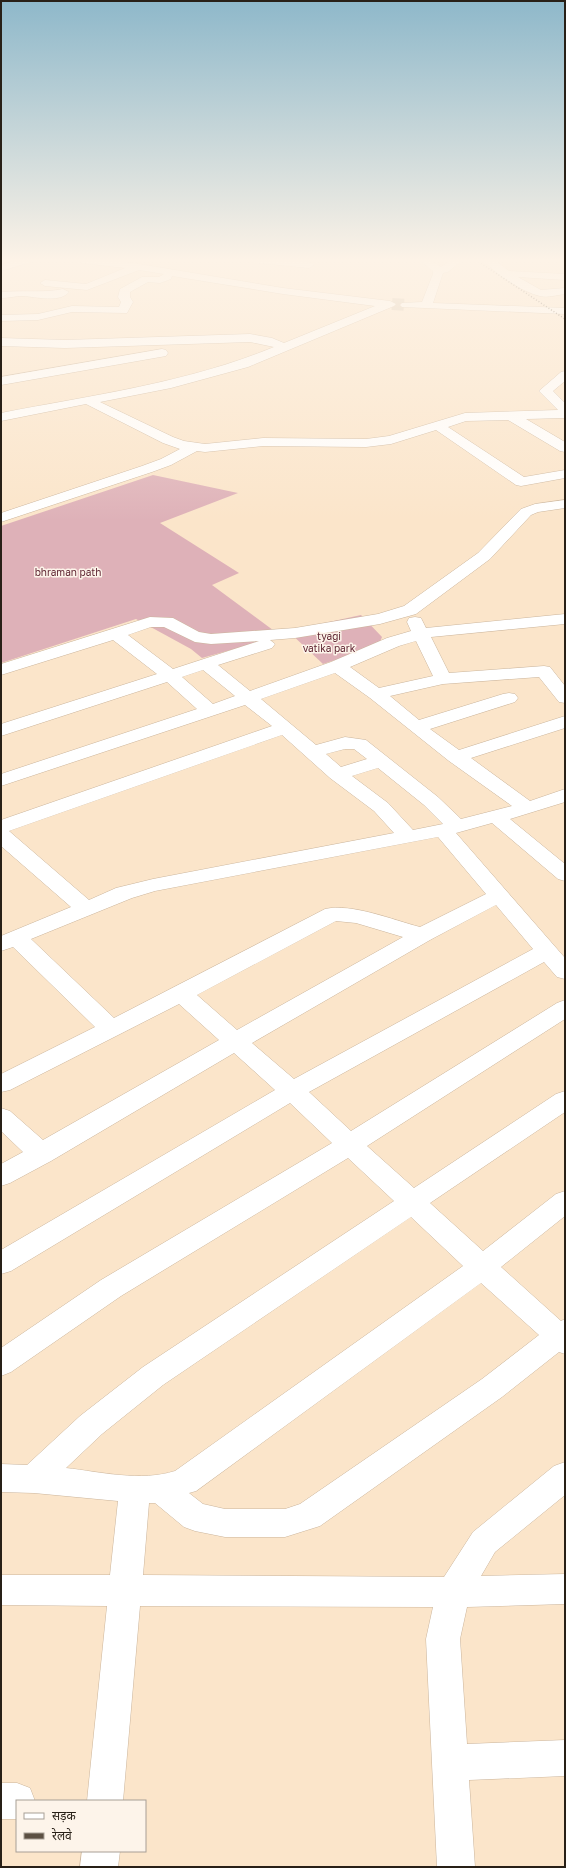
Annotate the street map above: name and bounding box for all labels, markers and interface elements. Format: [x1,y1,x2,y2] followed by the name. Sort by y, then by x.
[35,566,101,578] park label: bhraman path
[303,630,356,654] park label: tyagi vatika park
[16,1800,146,1852] legend
[52,1808,77,1823] text: सड़क
[52,1828,72,1843] text: रेलवे

